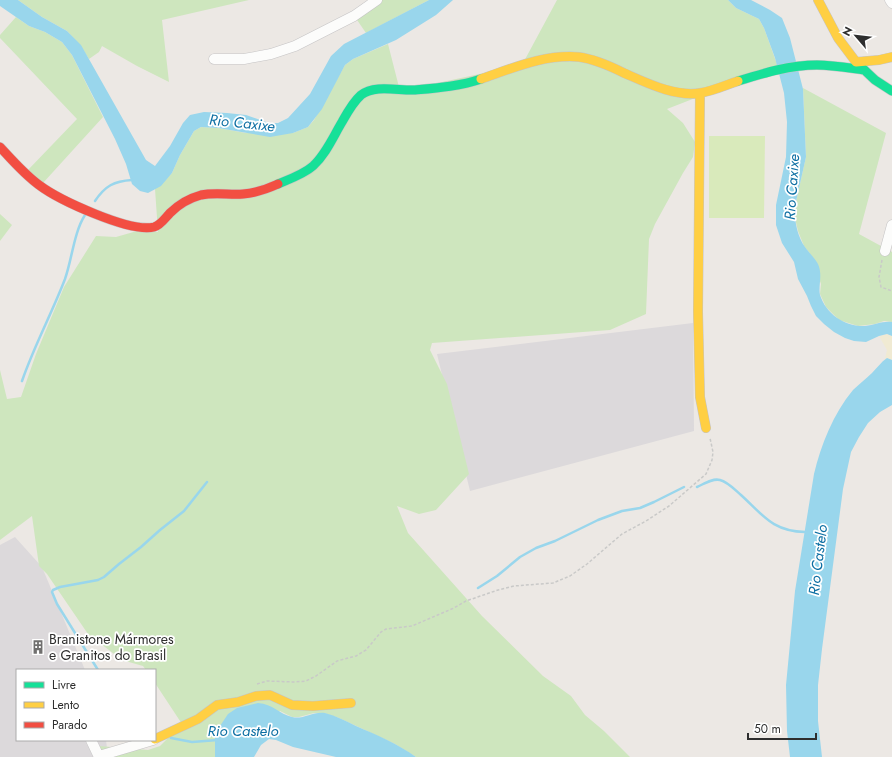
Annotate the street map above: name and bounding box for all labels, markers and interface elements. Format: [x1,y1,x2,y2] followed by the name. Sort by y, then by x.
[836,16,876,56] north arrow
[838,24,856,39] text: N
[208,109,276,137] water label: Rio Caxixe
[779,153,805,221] water label: Rio Caxixe
[803,523,833,596] water label: Rio Castelo
[49,629,174,665] place label: Branistone Mármores e Granitos do Brasil
[30,639,46,655] building icon: Branistone Mármores e Granitos do Brasil
[16,669,156,741] legend
[52,676,76,694] text: Livre
[52,696,80,714] text: Lento
[748,715,816,741] scale bar
[52,716,88,734] text: Parado
[208,720,278,742] water label: Rio Castelo
[754,720,781,738] text: 50 m

